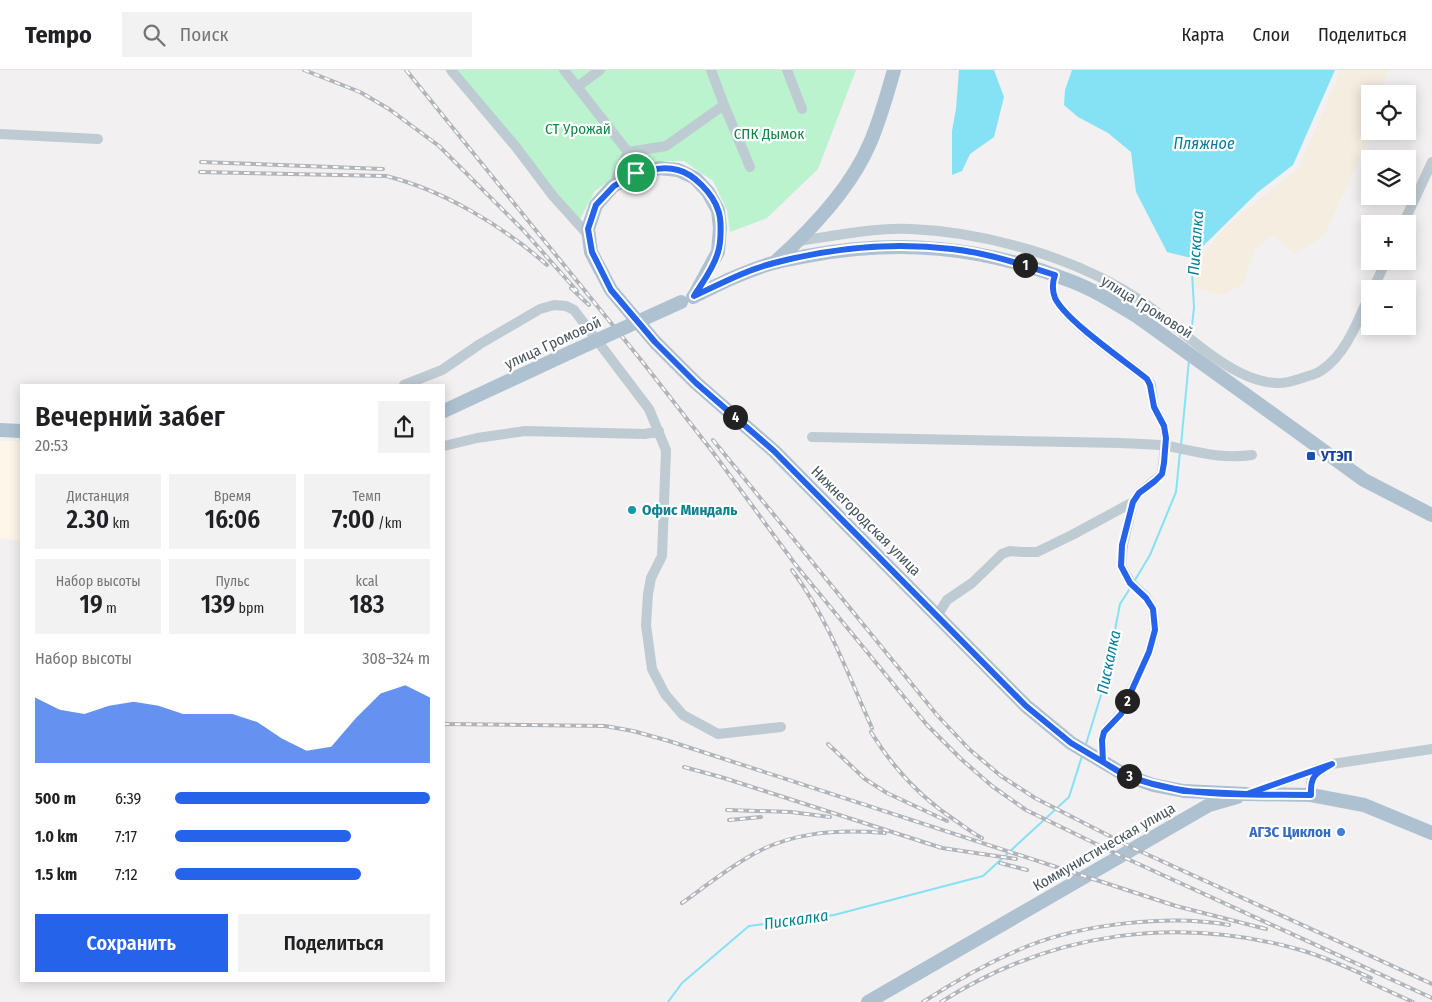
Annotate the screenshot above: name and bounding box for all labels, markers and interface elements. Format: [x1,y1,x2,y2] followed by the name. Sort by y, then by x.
[122,12,472,57] search box
[25,21,92,49] text: Tempo
[140,21,168,49] icon: search
[180,23,228,46] text: Поиск
[1181,24,1224,46] text: Карта
[1252,24,1290,46] text: Слои
[1318,24,1407,46] text: Поделиться
[1361,85,1416,335] map controls
[1361,85,1416,140] button: locate
[545,120,611,138] park label: СТ Урожай
[734,125,804,143] park label: СПК Дымок
[1173,134,1235,153] water label: Пляжное
[1361,150,1416,205] button: layers
[615,152,657,194] pin
[622,159,650,187] icon: arrive
[1184,210,1207,276] water label: Пискалка
[1361,215,1416,270] button: +
[1012,252,1038,278] pin: 1
[1023,257,1028,274] text: 1
[1098,272,1196,342] street label: улица Громовой
[1361,280,1416,335] button: −
[502,313,604,373] street label: улица Громовой
[35,400,225,433] text: Вечерний забег
[378,401,430,453] button: share
[722,404,748,430] pin: 4
[732,409,739,426] text: 4
[35,436,68,455] text: 20:53
[1320,447,1353,465] place label: УТЭП
[1305,450,1317,462] marker: УТЭП
[807,462,925,580] street label: Нижнегородская улица
[67,488,130,505] text: Дистанция
[214,488,251,505] text: Время
[353,488,381,505] text: Темп
[642,501,737,519] place label: Офис Миндаль
[626,504,638,516] marker: Офис Миндаль
[67,505,109,535] text: 2.30
[205,505,260,535] text: 16:06
[332,505,375,535] text: 7:00
[109,515,130,532] text: km
[375,515,402,532] text: /km
[56,573,141,590] text: Набор высоты
[215,573,250,590] text: Пульс
[355,573,378,590] text: kcal
[80,590,103,620] text: 19
[201,590,235,620] text: 139
[349,590,384,620] text: 183
[103,600,117,617] text: m
[235,600,264,617] text: bpm
[1092,628,1125,696] water label: Пискалка
[35,649,132,668] text: Набор высоты
[362,649,430,668] text: 308–324 m
[1114,688,1140,714] pin: 2
[1124,693,1131,710] text: 2
[1116,764,1142,788] pin: 3
[1126,768,1133,785] text: 3
[35,789,76,808] text: 500 m
[115,789,141,808] text: 6:39
[1030,799,1178,895] street label: Коммунистическая улица
[1248,823,1331,841] place label: АГЗС Циклон
[1335,826,1347,838] marker: АГЗС Циклон
[35,827,78,846] text: 1.0 km
[115,827,137,846] text: 7:17
[35,865,77,884] text: 1.5 km
[115,865,138,884] text: 7:12
[763,906,829,933] water label: Пискалка
[35,914,228,972] button: Сохранить
[238,914,430,972] button: Поделиться

